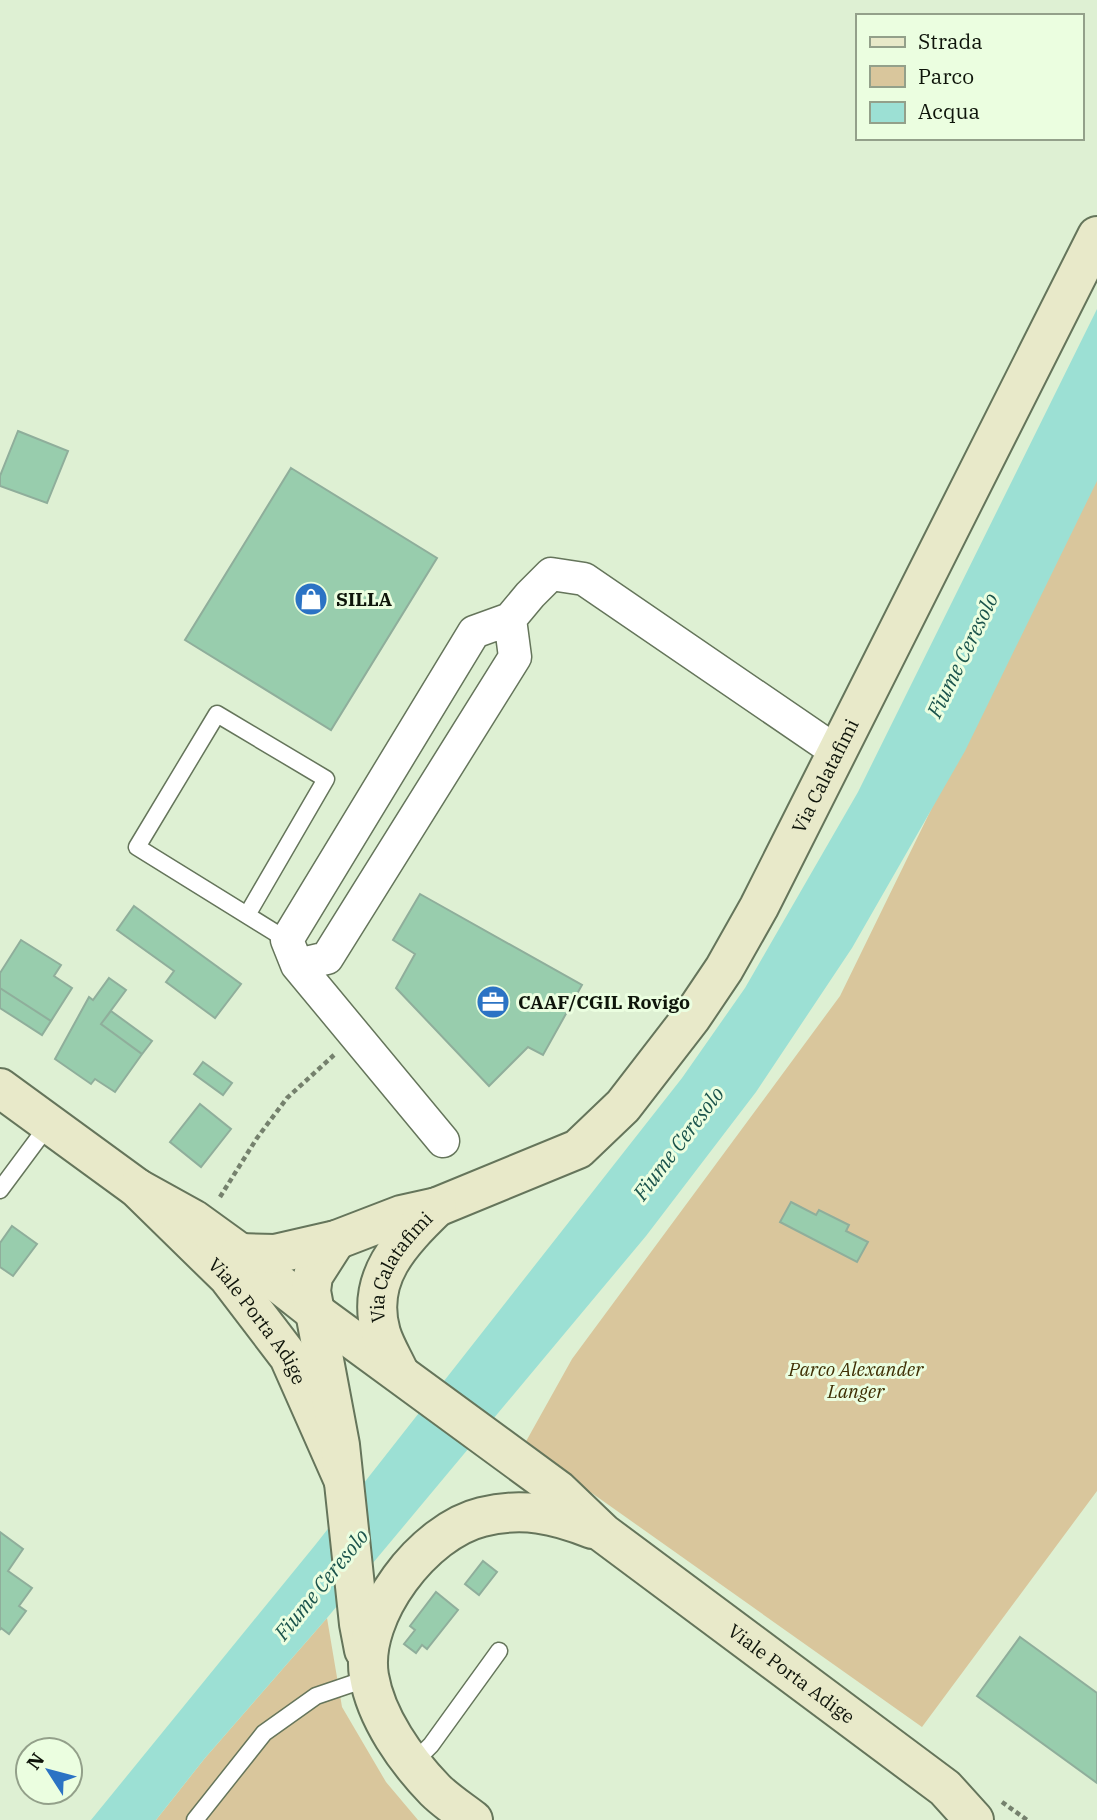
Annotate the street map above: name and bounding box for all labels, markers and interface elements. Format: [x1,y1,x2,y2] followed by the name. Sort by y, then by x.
[856,14,1083,140] legend
[918,27,983,55] text: Strada
[918,62,974,90] text: Parco
[918,97,980,125] text: Acqua
[292,580,330,618] shop icon: SILLA
[336,587,393,611] place label: SILLA
[919,588,1004,723] water label: Fiume Ceresolo
[786,715,864,837] street label: Via Calatafimi
[474,983,512,1021] office icon: CAAF/CGIL Rovigo
[518,990,690,1014] place label: CAAF/CGIL Rovigo
[625,1080,730,1206] water label: Fiume Ceresolo
[365,1206,438,1324] street label: Via Calatafimi
[203,1252,312,1388] street label: Viale Porta Adige
[788,1357,924,1403] park label: Parco Alexander Langer
[267,1523,375,1646] water label: Fiume Ceresolo
[723,1618,860,1729] street label: Viale Porta Adige
[14,1736,84,1806] north arrow
[21,1748,49,1774] text: N

